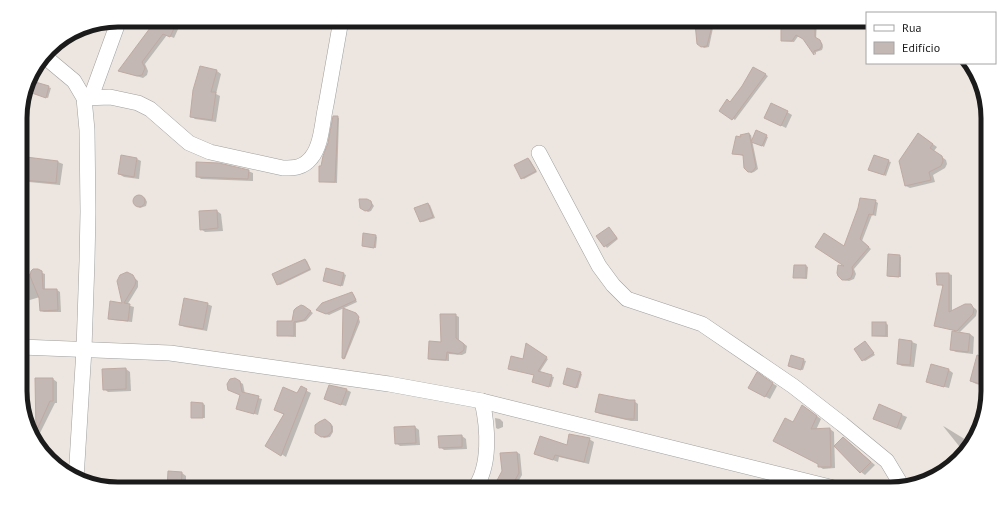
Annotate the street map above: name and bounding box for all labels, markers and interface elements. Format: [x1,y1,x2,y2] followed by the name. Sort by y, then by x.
[866,12,996,64] legend
[902,20,921,35] text: Rua
[902,40,940,55] text: Edifício

